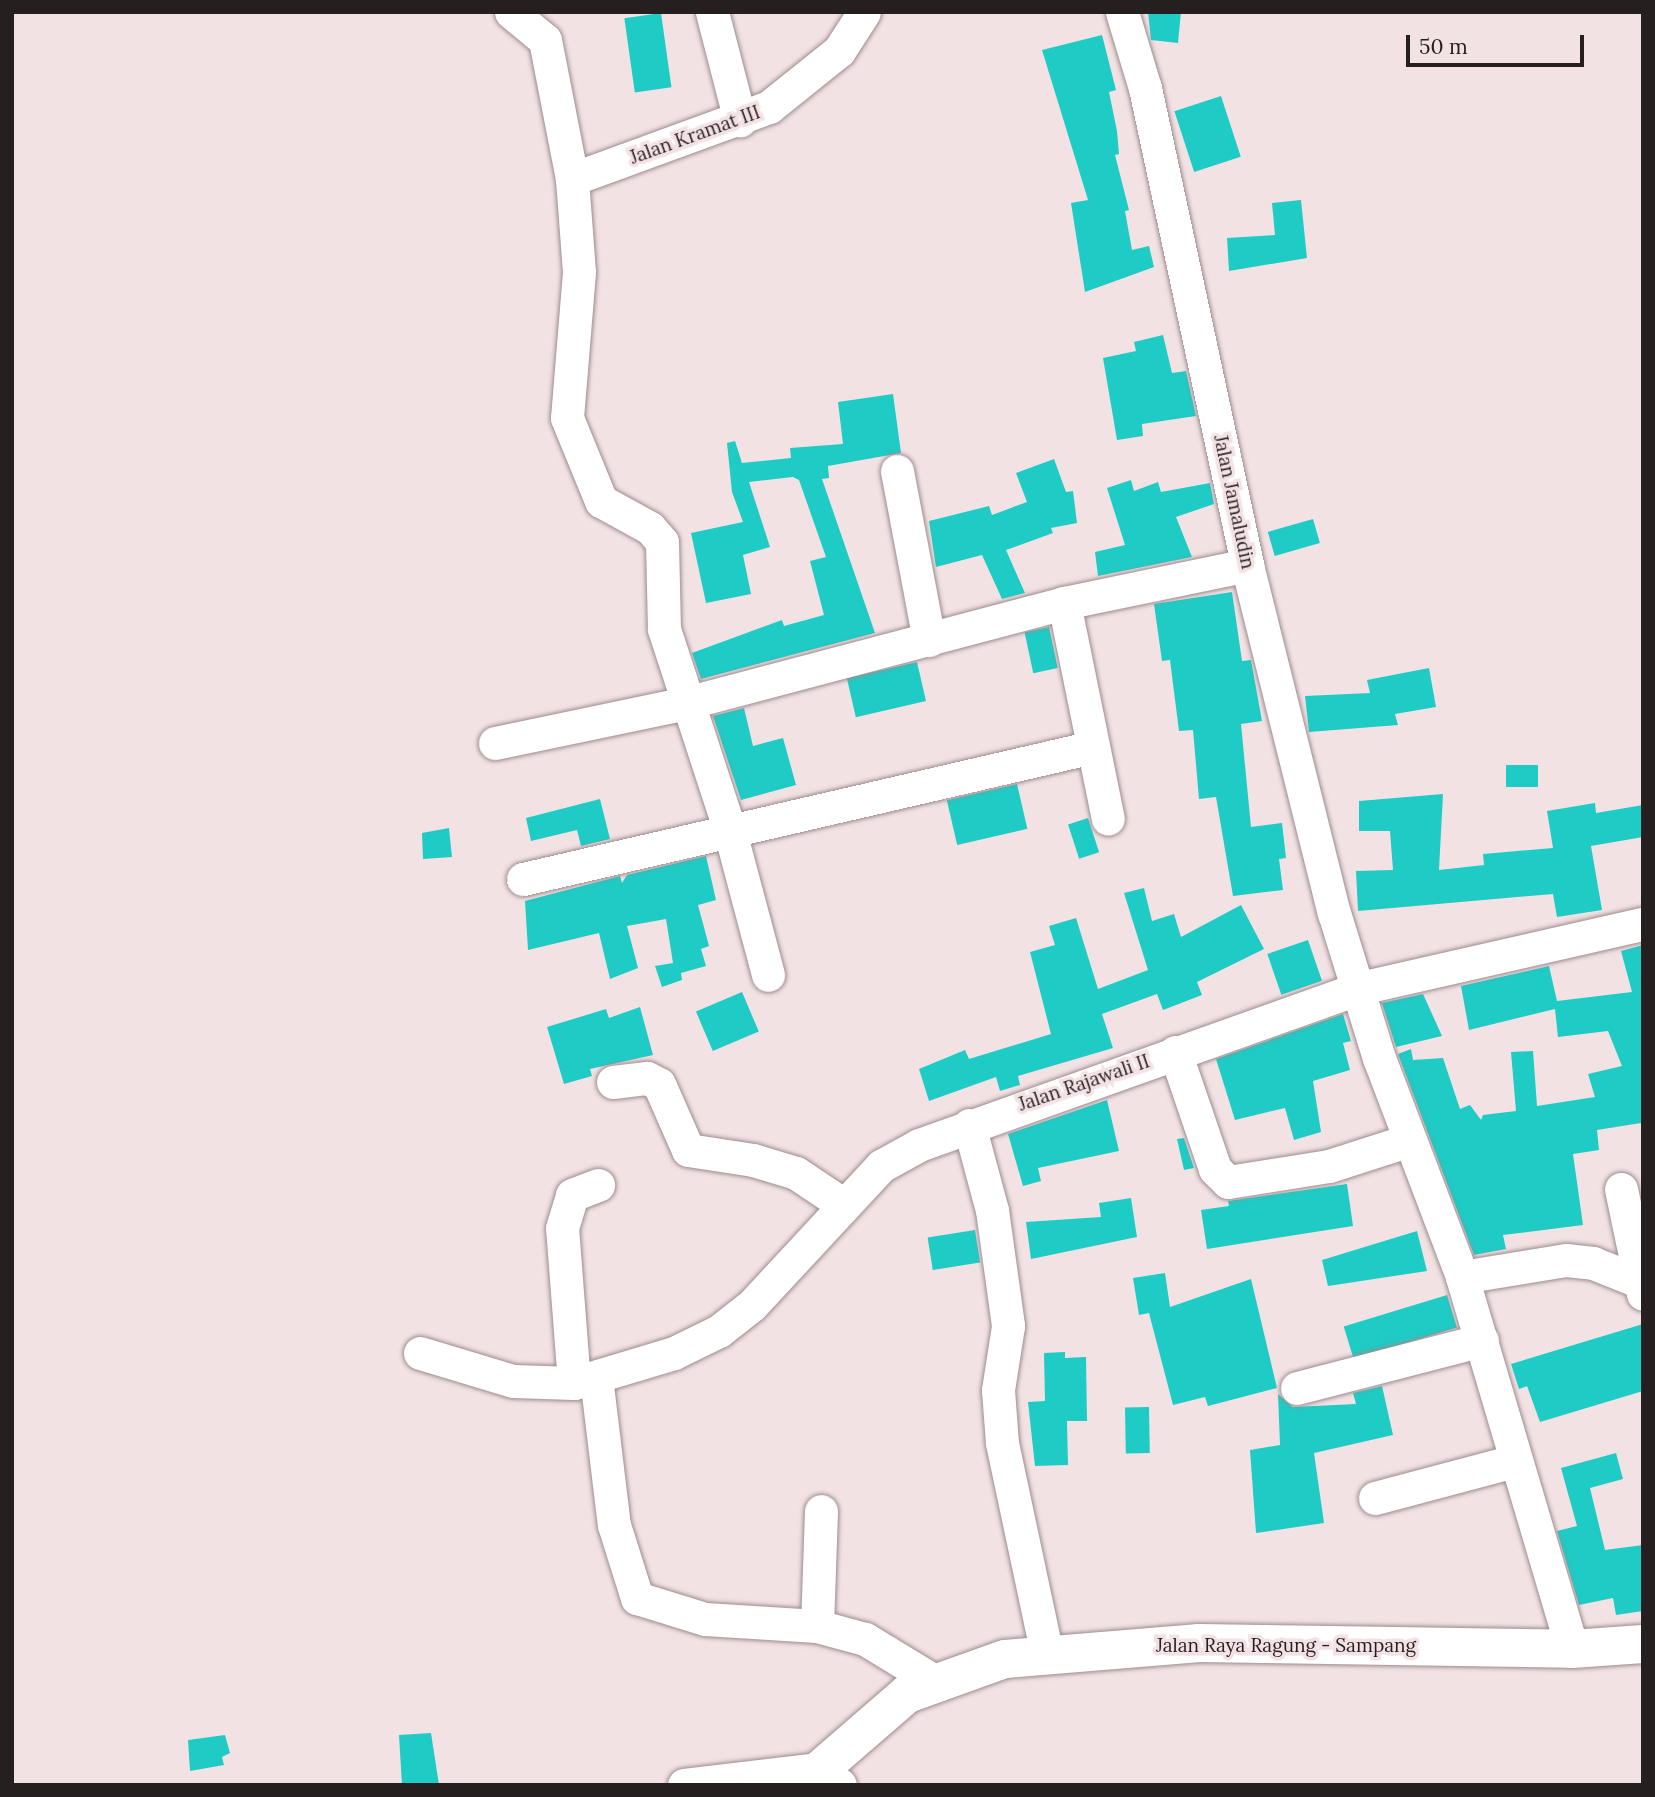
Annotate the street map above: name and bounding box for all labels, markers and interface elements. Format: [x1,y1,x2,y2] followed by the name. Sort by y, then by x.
[1410,21,1588,65] scale bar
[1419,33,1468,60] text: 50 m
[627,101,763,169] street label: Jalan Kramat III
[1209,433,1259,571] street label: Jalan Jamaludin
[1015,1050,1153,1116] street label: Jalan Rajawali II
[1156,1635,1416,1657] street label: Jalan Raya Ragung - Sampang

